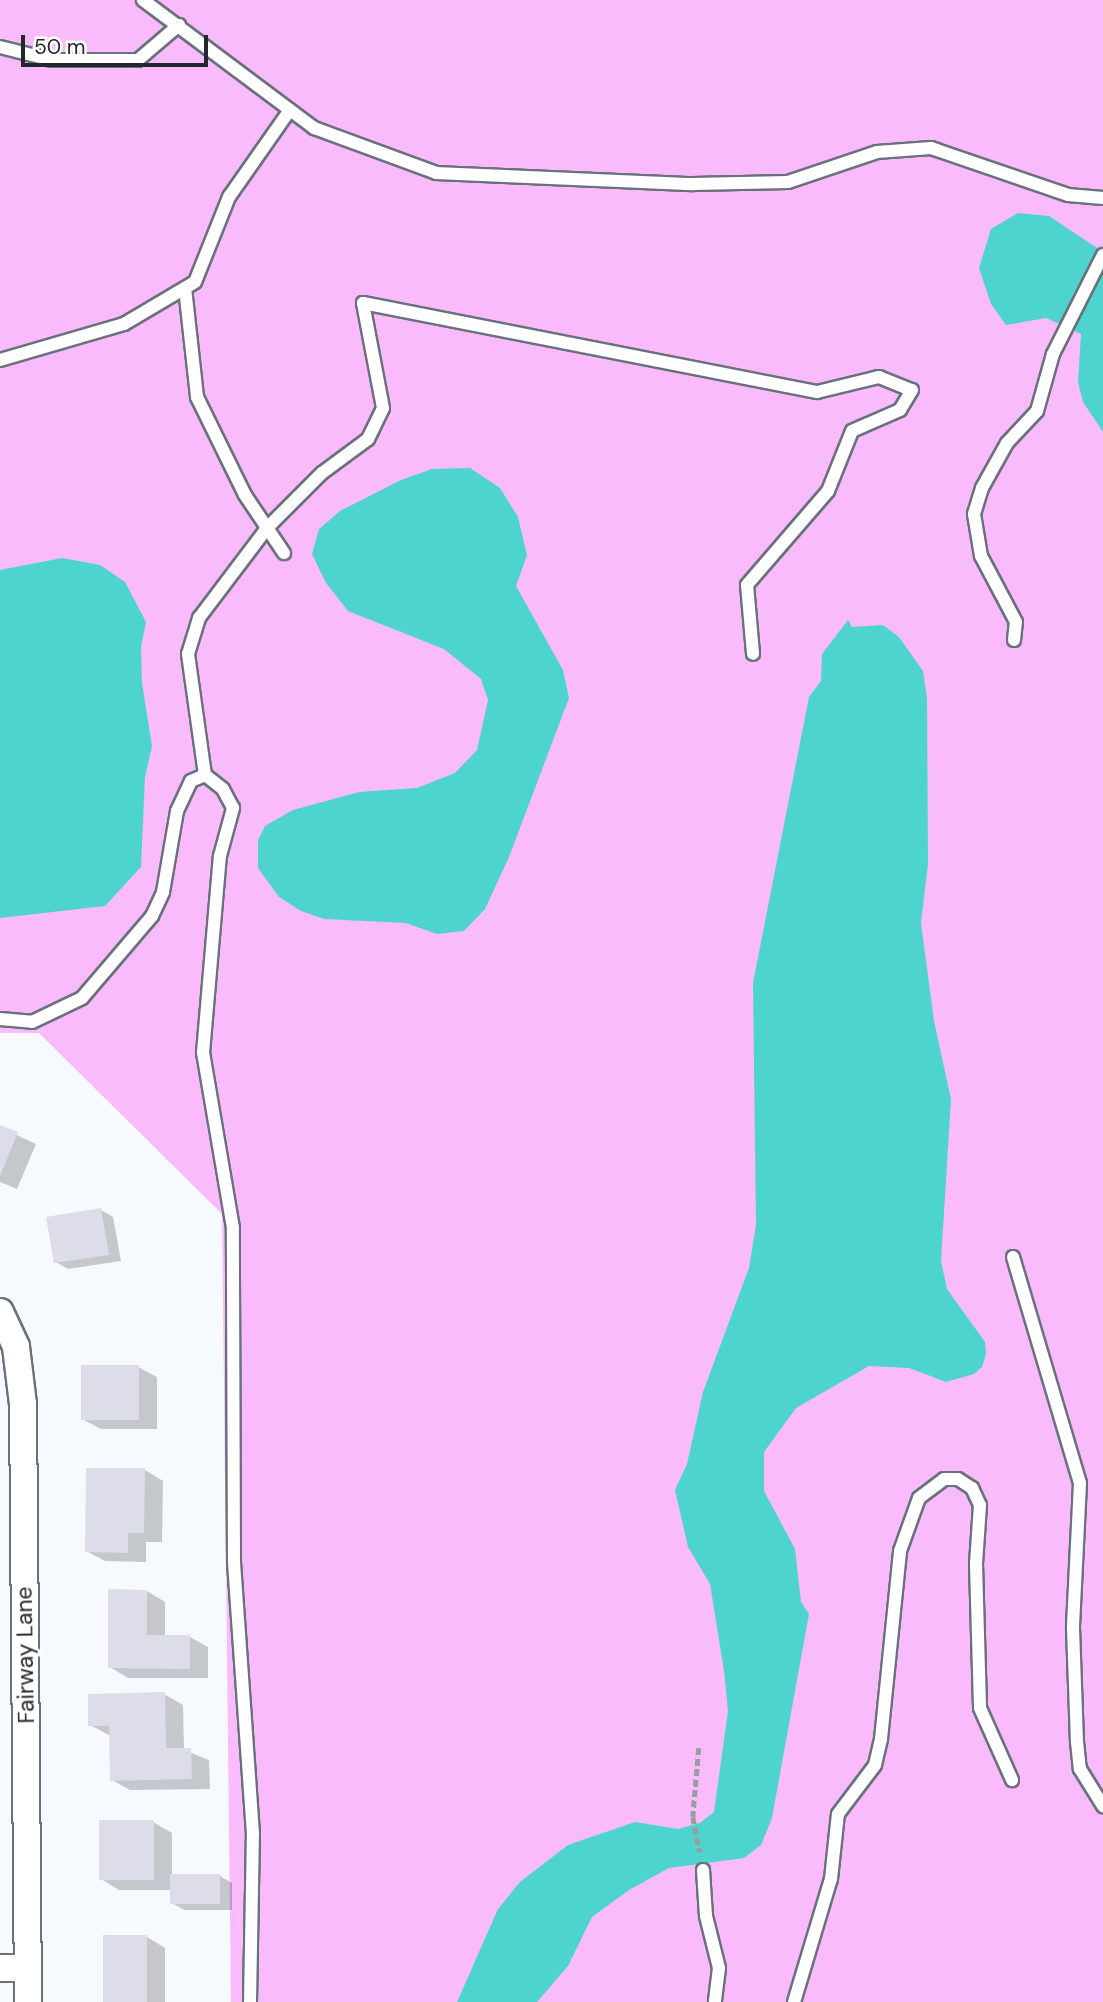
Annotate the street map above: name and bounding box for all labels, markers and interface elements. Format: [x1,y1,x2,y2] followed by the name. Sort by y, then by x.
[24,21,212,65] scale bar
[34,33,85,61] text: 50 m
[10,1586,40,1724] street label: Fairway Lane

